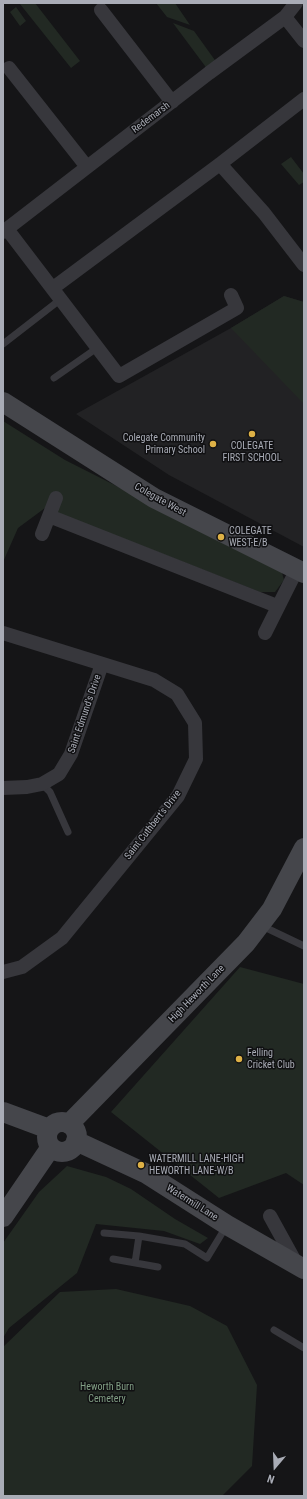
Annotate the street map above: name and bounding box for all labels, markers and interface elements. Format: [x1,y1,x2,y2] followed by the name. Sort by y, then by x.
[130,100,172,136] street label: Redemarsh
[247,429,257,439] marker: COLEGATE FIRST SCHOOL
[123,432,205,456] place label: Colegate Community Primary School
[208,439,218,449] marker: Colegate Community Primary School
[222,440,282,464] place label: COLEGATE FIRST SCHOOL
[132,481,188,519] street label: Colegate West
[229,525,272,548] place label: COLEGATE WEST-E/B
[216,532,226,542] marker: COLEGATE WEST-E/B
[66,673,104,755] street label: Saint Edmund's Drive
[122,788,184,862] street label: Saint Cuthbert's Drive
[166,963,228,1025] street label: High Heworth Lane
[247,1047,295,1070] place label: Felling Cricket Club
[234,1054,244,1064] marker: Felling Cricket Club
[149,1153,244,1176] place label: WATERMILL LANE-HIGH HEWORTH LANE-W/B
[136,1160,146,1170] marker: WATERMILL LANE-HIGH HEWORTH LANE-W/B
[164,1182,220,1224] street label: Watermill Lane
[80,1381,134,1404] park label: Heworth Burn Cemetery
[255,1447,295,1487] north arrow
[266,1472,276,1486] text: N

